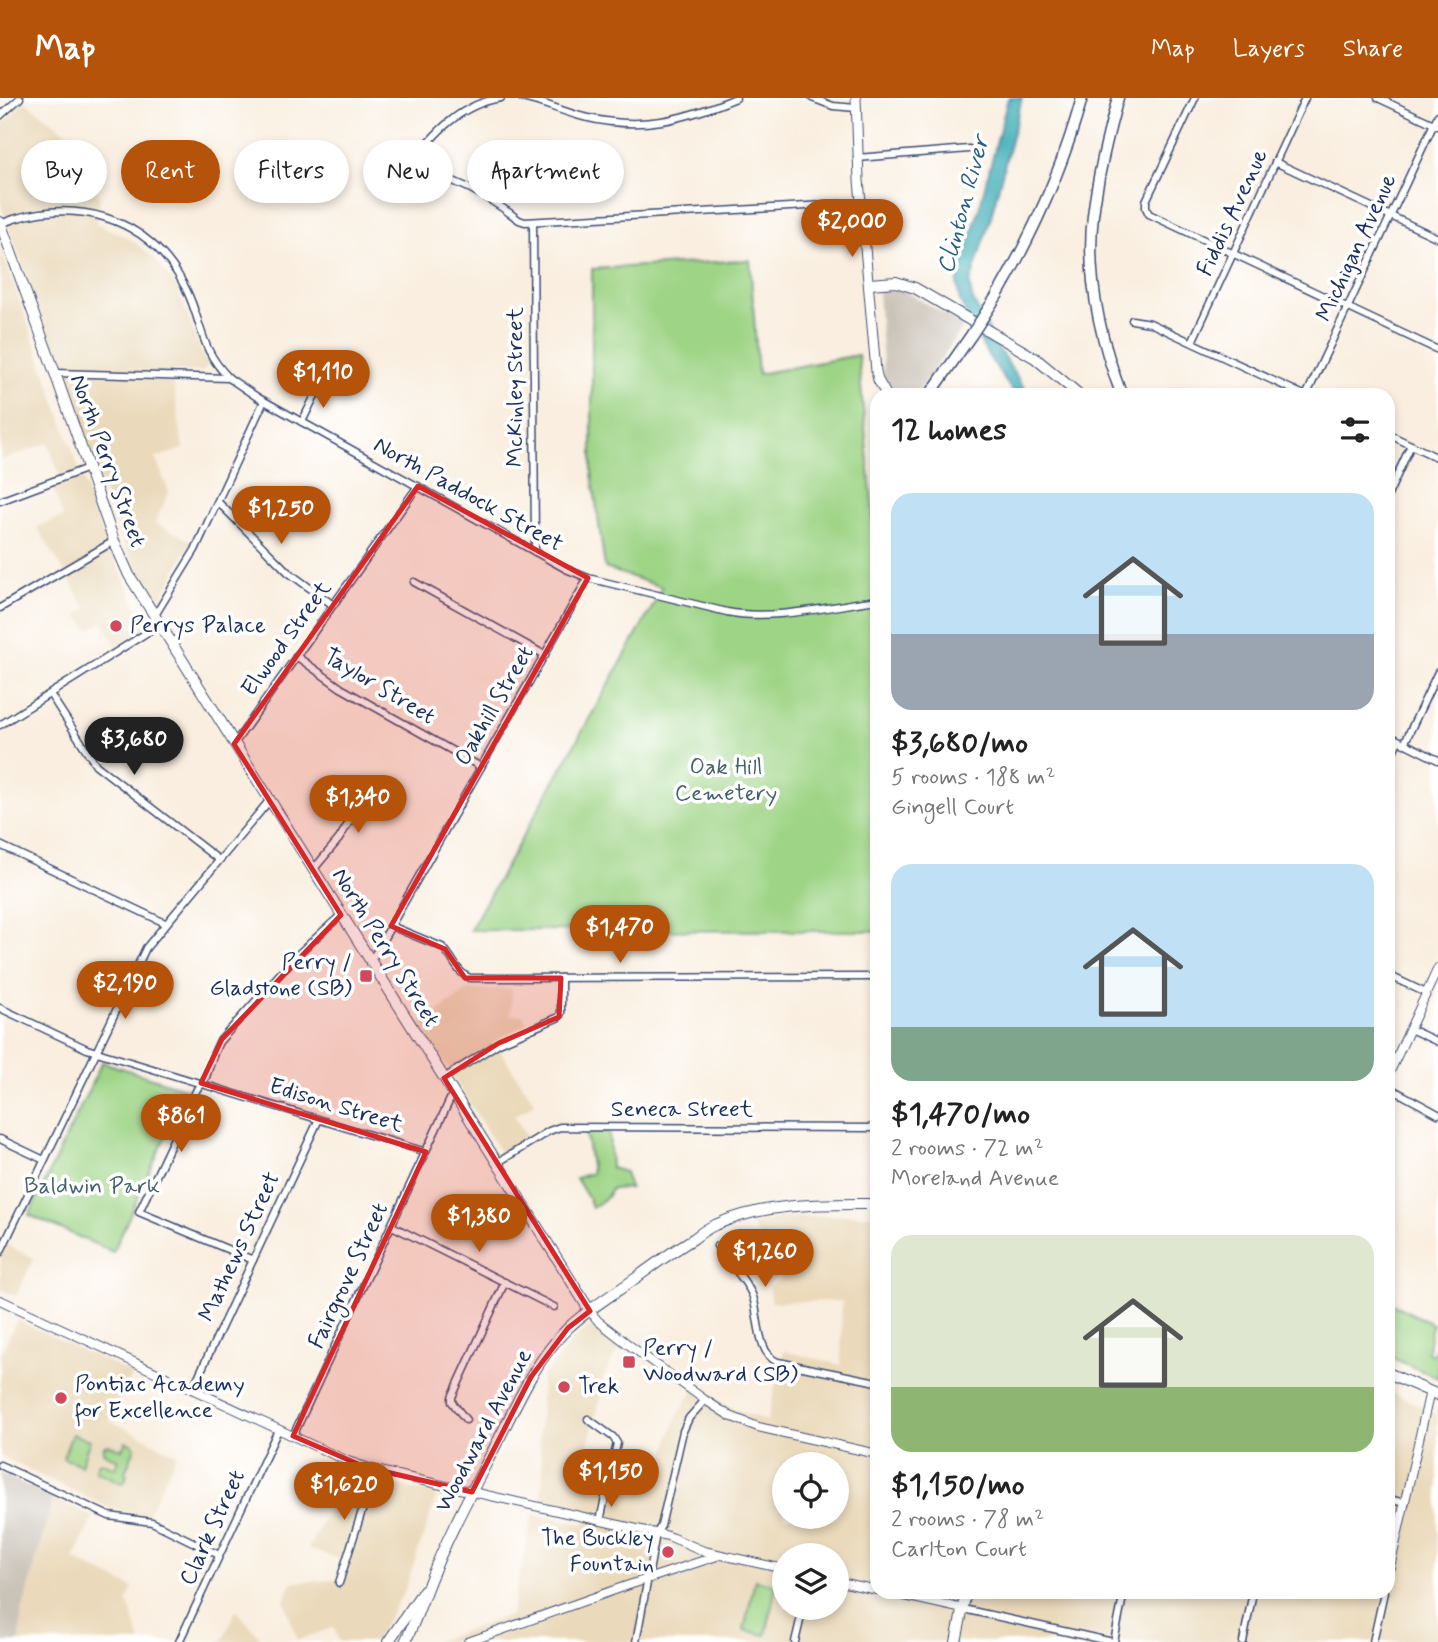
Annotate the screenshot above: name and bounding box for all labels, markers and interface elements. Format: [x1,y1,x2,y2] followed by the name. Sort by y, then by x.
[35,27,95,71] text: Map
[1151,34,1195,65] text: Map
[1233,34,1305,65] text: Layers
[1343,34,1403,65] text: Share
[931,129,998,277] water label: Clinton River
[21,140,107,203] chip: Buy
[121,140,220,203] chip: Rent
[234,140,349,203] chip: Filters
[363,140,453,203] chip: New
[467,140,624,203] chip: Apartment
[1190,145,1276,281] street label: Fiddis Avenue
[1310,169,1404,327] street label: Michigan Avenue
[795,200,909,259] pin: $2,000
[817,207,887,237] text: $2,000
[501,306,531,467] street label: McKinley Street
[266,350,380,410] pin: $1,110
[293,358,353,388] text: $1,110
[62,370,152,552] street label: North Perry Street
[891,411,1007,450] text: 12 homes
[1336,411,1374,449] icon: filters
[368,430,568,560] street label: North Paddock Street
[224,486,338,546] pin: $1,250
[248,494,314,524] text: $1,250
[1070,538,1196,664] icon: home
[235,575,339,703] street label: Elwood Street
[130,611,266,641] place label: Perrys Palace
[108,618,124,634] marker: Perrys Palace
[448,640,542,772] street label: Oakhill Street
[318,642,440,732] street label: Taylor Street
[77,718,191,777] pin: $3,680
[891,724,1028,763] text: $3,680/mo
[101,725,167,755] text: $3,680
[675,753,777,809] park label: Oak Hill Cemetery
[891,763,1055,793] text: 5 rooms · 188 m²
[301,776,415,835] pin: $1,340
[326,783,390,813] text: $1,340
[891,793,1014,823] text: Gingell Court
[324,863,446,1033] street label: North Perry Street
[563,906,677,965] pin: $1,470
[1070,909,1196,1035] icon: home
[586,913,654,943] text: $1,470
[209,948,352,1004] place label: Perry / Gladstone (SB)
[68,962,182,1021] pin: $2,190
[358,968,374,984] marker: Perry / Gladstone (SB)
[93,969,157,999] text: $2,190
[265,1071,407,1141] street label: Edison Street
[140,1094,222,1154] pin: $861
[611,1095,754,1125] street label: Seneca Street
[891,1095,1030,1134] text: $1,470/mo
[157,1102,205,1132] text: $861
[891,1134,1044,1164] text: 2 rooms · 72 m²
[891,1164,1059,1194] text: Moreland Avenue
[192,1167,288,1327] street label: Mathews Street
[24,1172,160,1202] park label: Baldwin Park
[422,1194,536,1254] pin: $1,380
[302,1198,398,1355] street label: Fairgrove Street
[447,1202,511,1232] text: $1,380
[708,1230,822,1289] pin: $1,260
[733,1237,797,1267] text: $1,260
[1070,1280,1196,1406] icon: home
[643,1334,798,1390] place label: Perry / Woodward (SB)
[428,1344,540,1518] street label: Woodward Avenue
[621,1354,637,1370] marker: Perry / Woodward (SB)
[75,1370,245,1427] place label: Pontiac Academy for Excellence
[578,1372,619,1402] place label: Trek
[556,1379,572,1395] marker: Trek
[53,1390,69,1406] marker: Pontiac Academy for Excellence
[554,1450,668,1509] pin: $1,150
[772,1452,849,1620] map controls
[772,1452,849,1529] button: locate
[579,1457,643,1487] text: $1,150
[287,1462,401,1522] pin: $1,620
[173,1465,253,1591] street label: Clark Street
[891,1466,1025,1505] text: $1,150/mo
[310,1470,378,1500] text: $1,620
[891,1505,1044,1535] text: 2 rooms · 78 m²
[541,1524,654,1580] place label: The Buckley Fountain
[891,1535,1027,1565] text: Carlton Court
[772,1543,849,1620] button: layers
[660,1544,676,1560] marker: The Buckley Fountain

